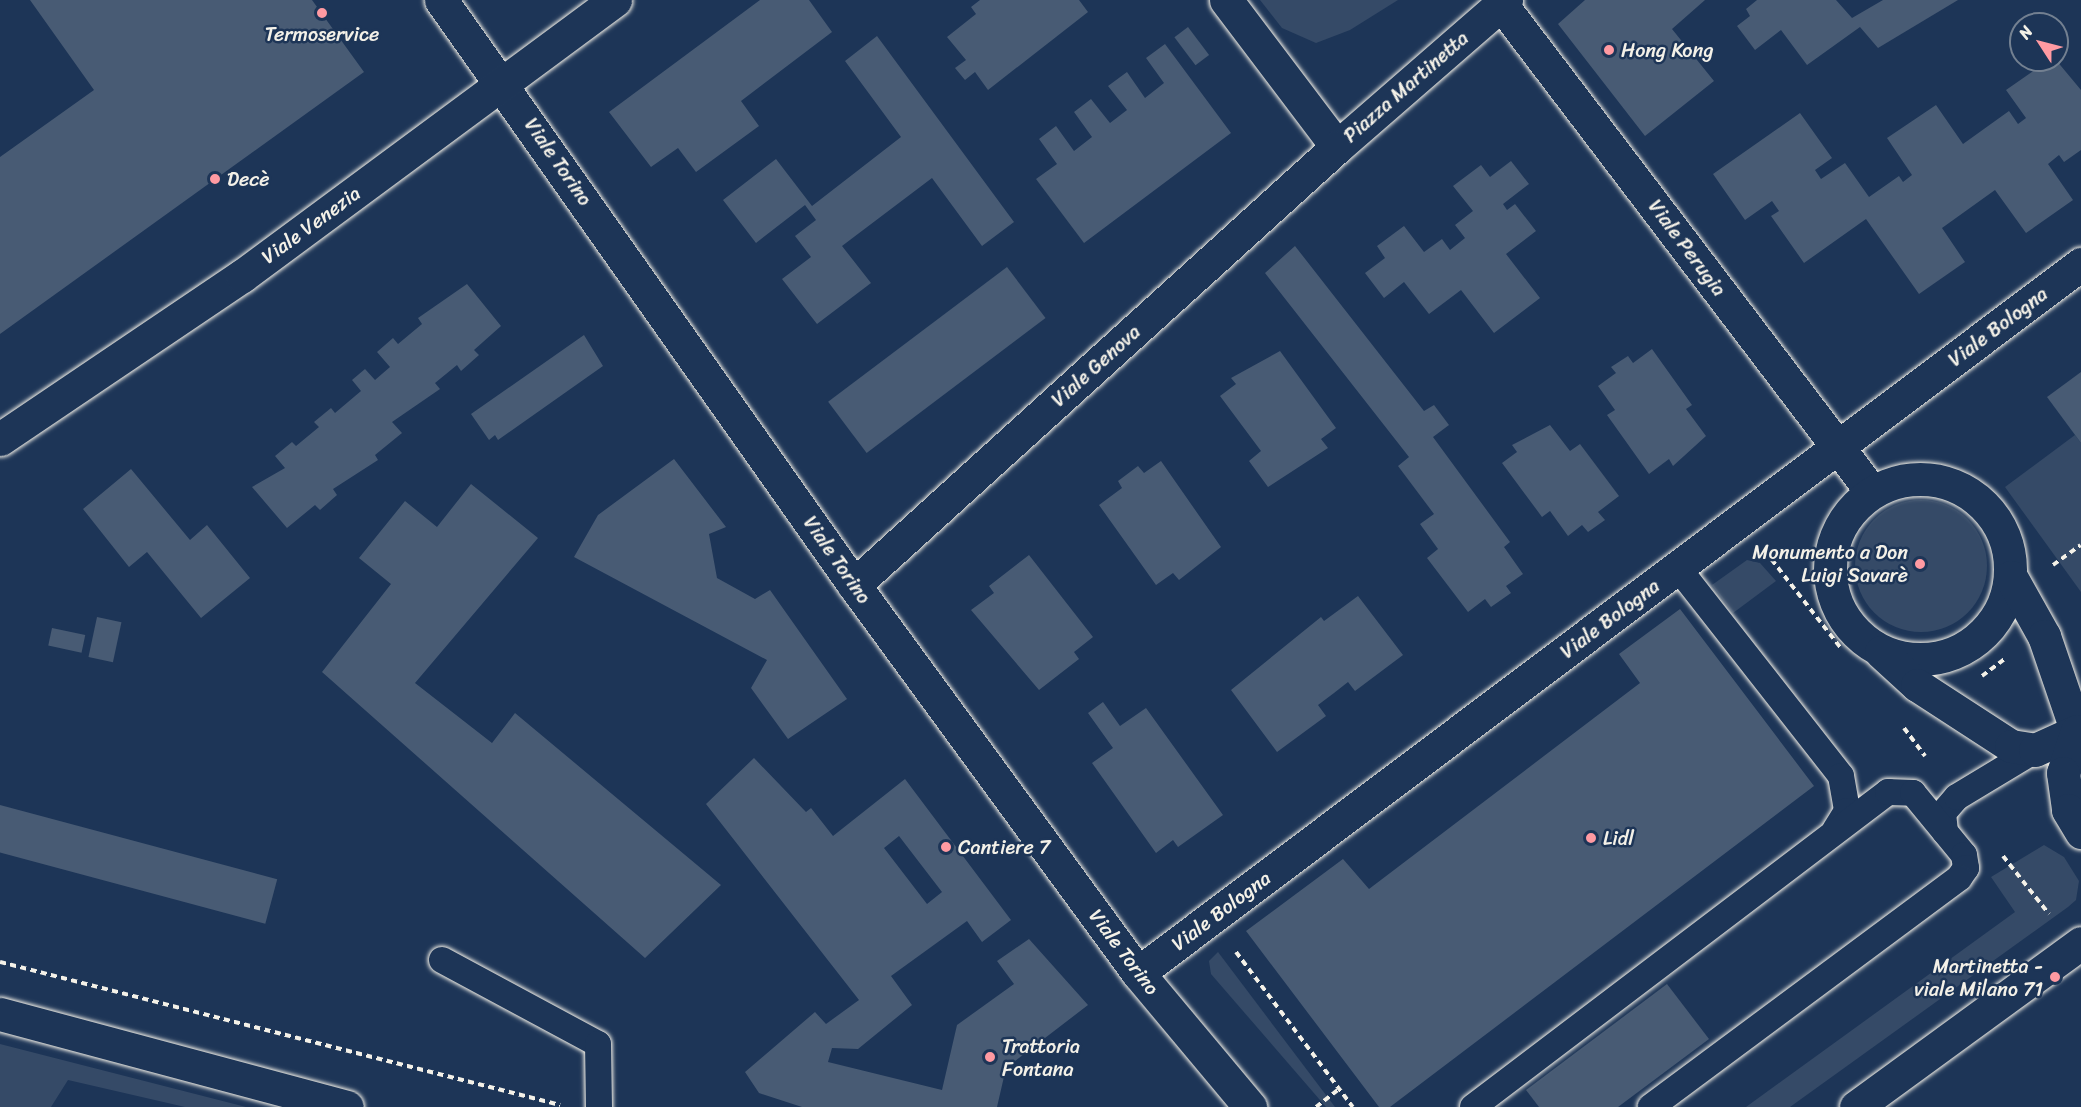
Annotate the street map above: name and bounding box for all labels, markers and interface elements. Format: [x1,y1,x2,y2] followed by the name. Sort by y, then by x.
[315,6,329,20] marker: Termoservice
[2009,12,2069,72] north arrow
[2011,19,2041,45] text: N
[265,22,379,46] place label: Termoservice
[1339,26,1473,148] street label: Piazza Martinetta
[1621,38,1715,62] place label: Hong Kong
[1602,43,1616,57] marker: Hong Kong
[519,113,597,211] street label: Viale Torino
[227,167,269,191] place label: Decè
[208,172,222,186] marker: Decè
[258,182,364,268] street label: Viale Venezia
[1643,195,1731,301] street label: Viale Perugia
[1944,282,2052,372] street label: Viale Bologna
[1047,320,1145,412] street label: Viale Genova
[798,511,876,609] street label: Viale Torino
[1752,540,1908,587] place label: Monumento a Don Luigi Savarè
[1913,557,1927,571] marker: Monumento a Don Luigi Savarè
[1556,574,1664,664] street label: Viale Bologna
[1603,826,1634,850] place label: Lidl
[1584,831,1598,845] marker: Lidl
[958,835,1050,859] place label: Cantiere 7
[939,840,953,854] marker: Cantiere 7
[1167,866,1275,956] street label: Viale Bologna
[1084,904,1164,1000] street label: Viale Torino
[1914,954,2043,1001] place label: Martinetta - viale Milano 71
[2048,970,2062,984] marker: Martinetta - viale Milano 71
[1002,1034,1080,1081] place label: Trattoria Fontana
[983,1050,997,1064] marker: Trattoria Fontana

